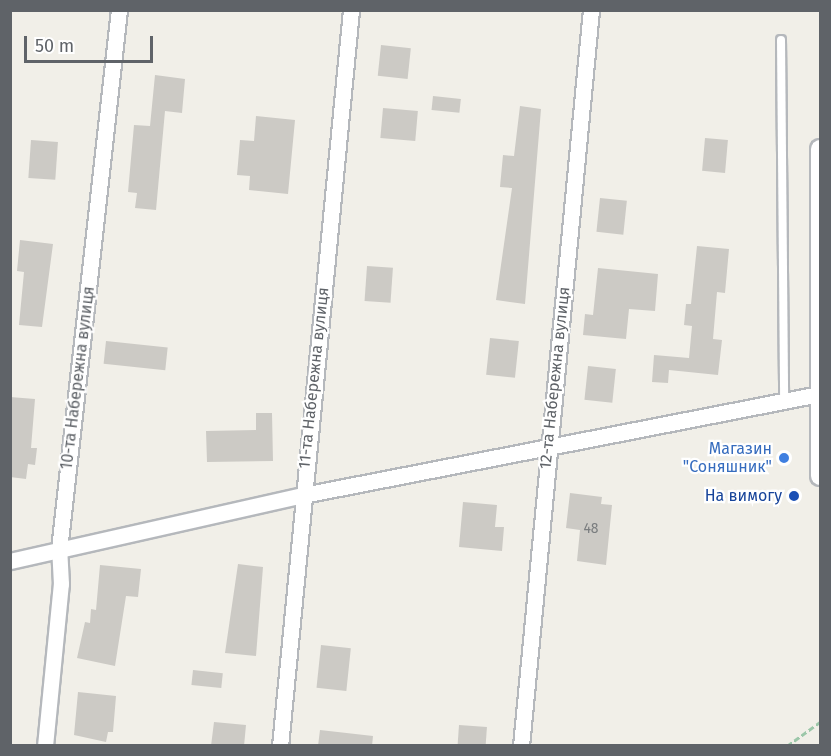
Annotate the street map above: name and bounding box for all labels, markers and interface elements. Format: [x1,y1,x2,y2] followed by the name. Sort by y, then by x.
[27,24,156,62] scale bar
[35,35,74,57] text: 50 m
[57,285,99,471] street label: 10-та Набережна вулиця
[295,286,333,470] street label: 11-та Набережна вулиця
[536,286,574,470] street label: 12-та Набережна вулиця
[683,439,772,477] place label: Магазин "Соняшник"
[777,451,791,465] marker: Магазин "Соняшник"
[705,486,782,506] place label: На вимогу
[787,489,801,503] marker: На вимогу
[583,521,599,537] house number: 48

